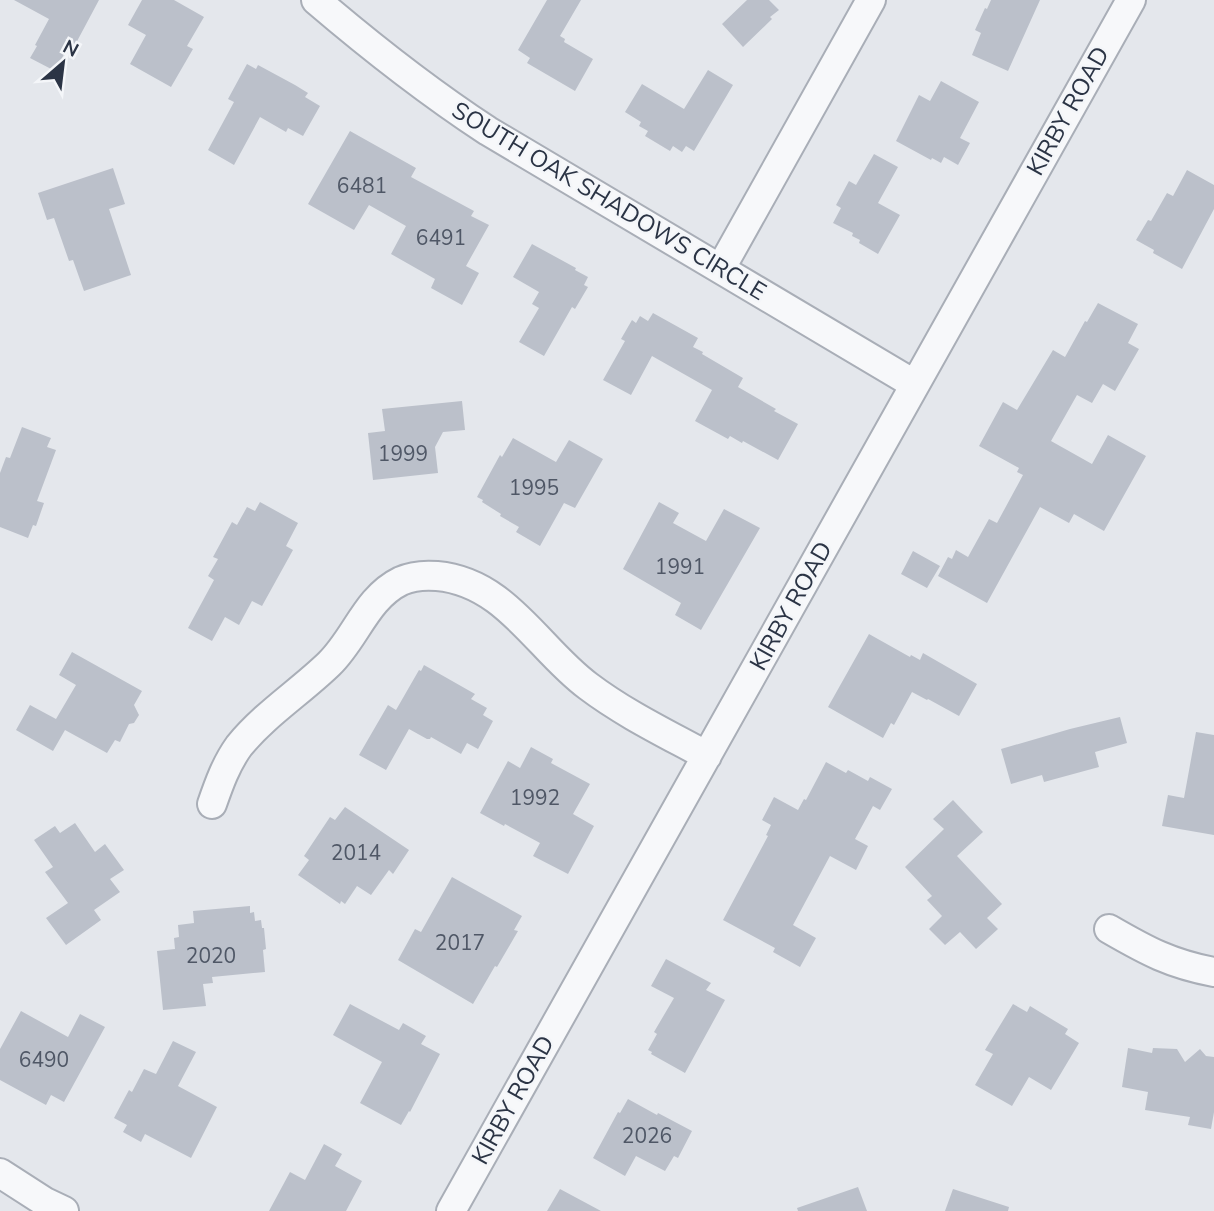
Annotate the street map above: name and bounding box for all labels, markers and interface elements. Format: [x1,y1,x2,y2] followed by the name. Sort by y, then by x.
[28,28,98,98] north arrow
[58,34,83,64] text: N
[1019,41,1117,181] street label: KIRBY ROAD
[446,94,772,308] street label: SOUTH OAK SHADOWS CIRCLE
[337,172,387,200] house number: 6481
[416,224,466,252] house number: 6491
[378,440,428,468] house number: 1999
[509,474,559,502] house number: 1995
[742,536,840,676] street label: KIRBY ROAD
[655,553,705,581] house number: 1991
[510,784,560,812] house number: 1992
[331,839,381,867] house number: 2014
[435,929,485,957] house number: 2017
[186,942,236,970] house number: 2020
[464,1030,562,1170] street label: KIRBY ROAD
[19,1046,69,1074] house number: 6490
[622,1122,672,1150] house number: 2026

